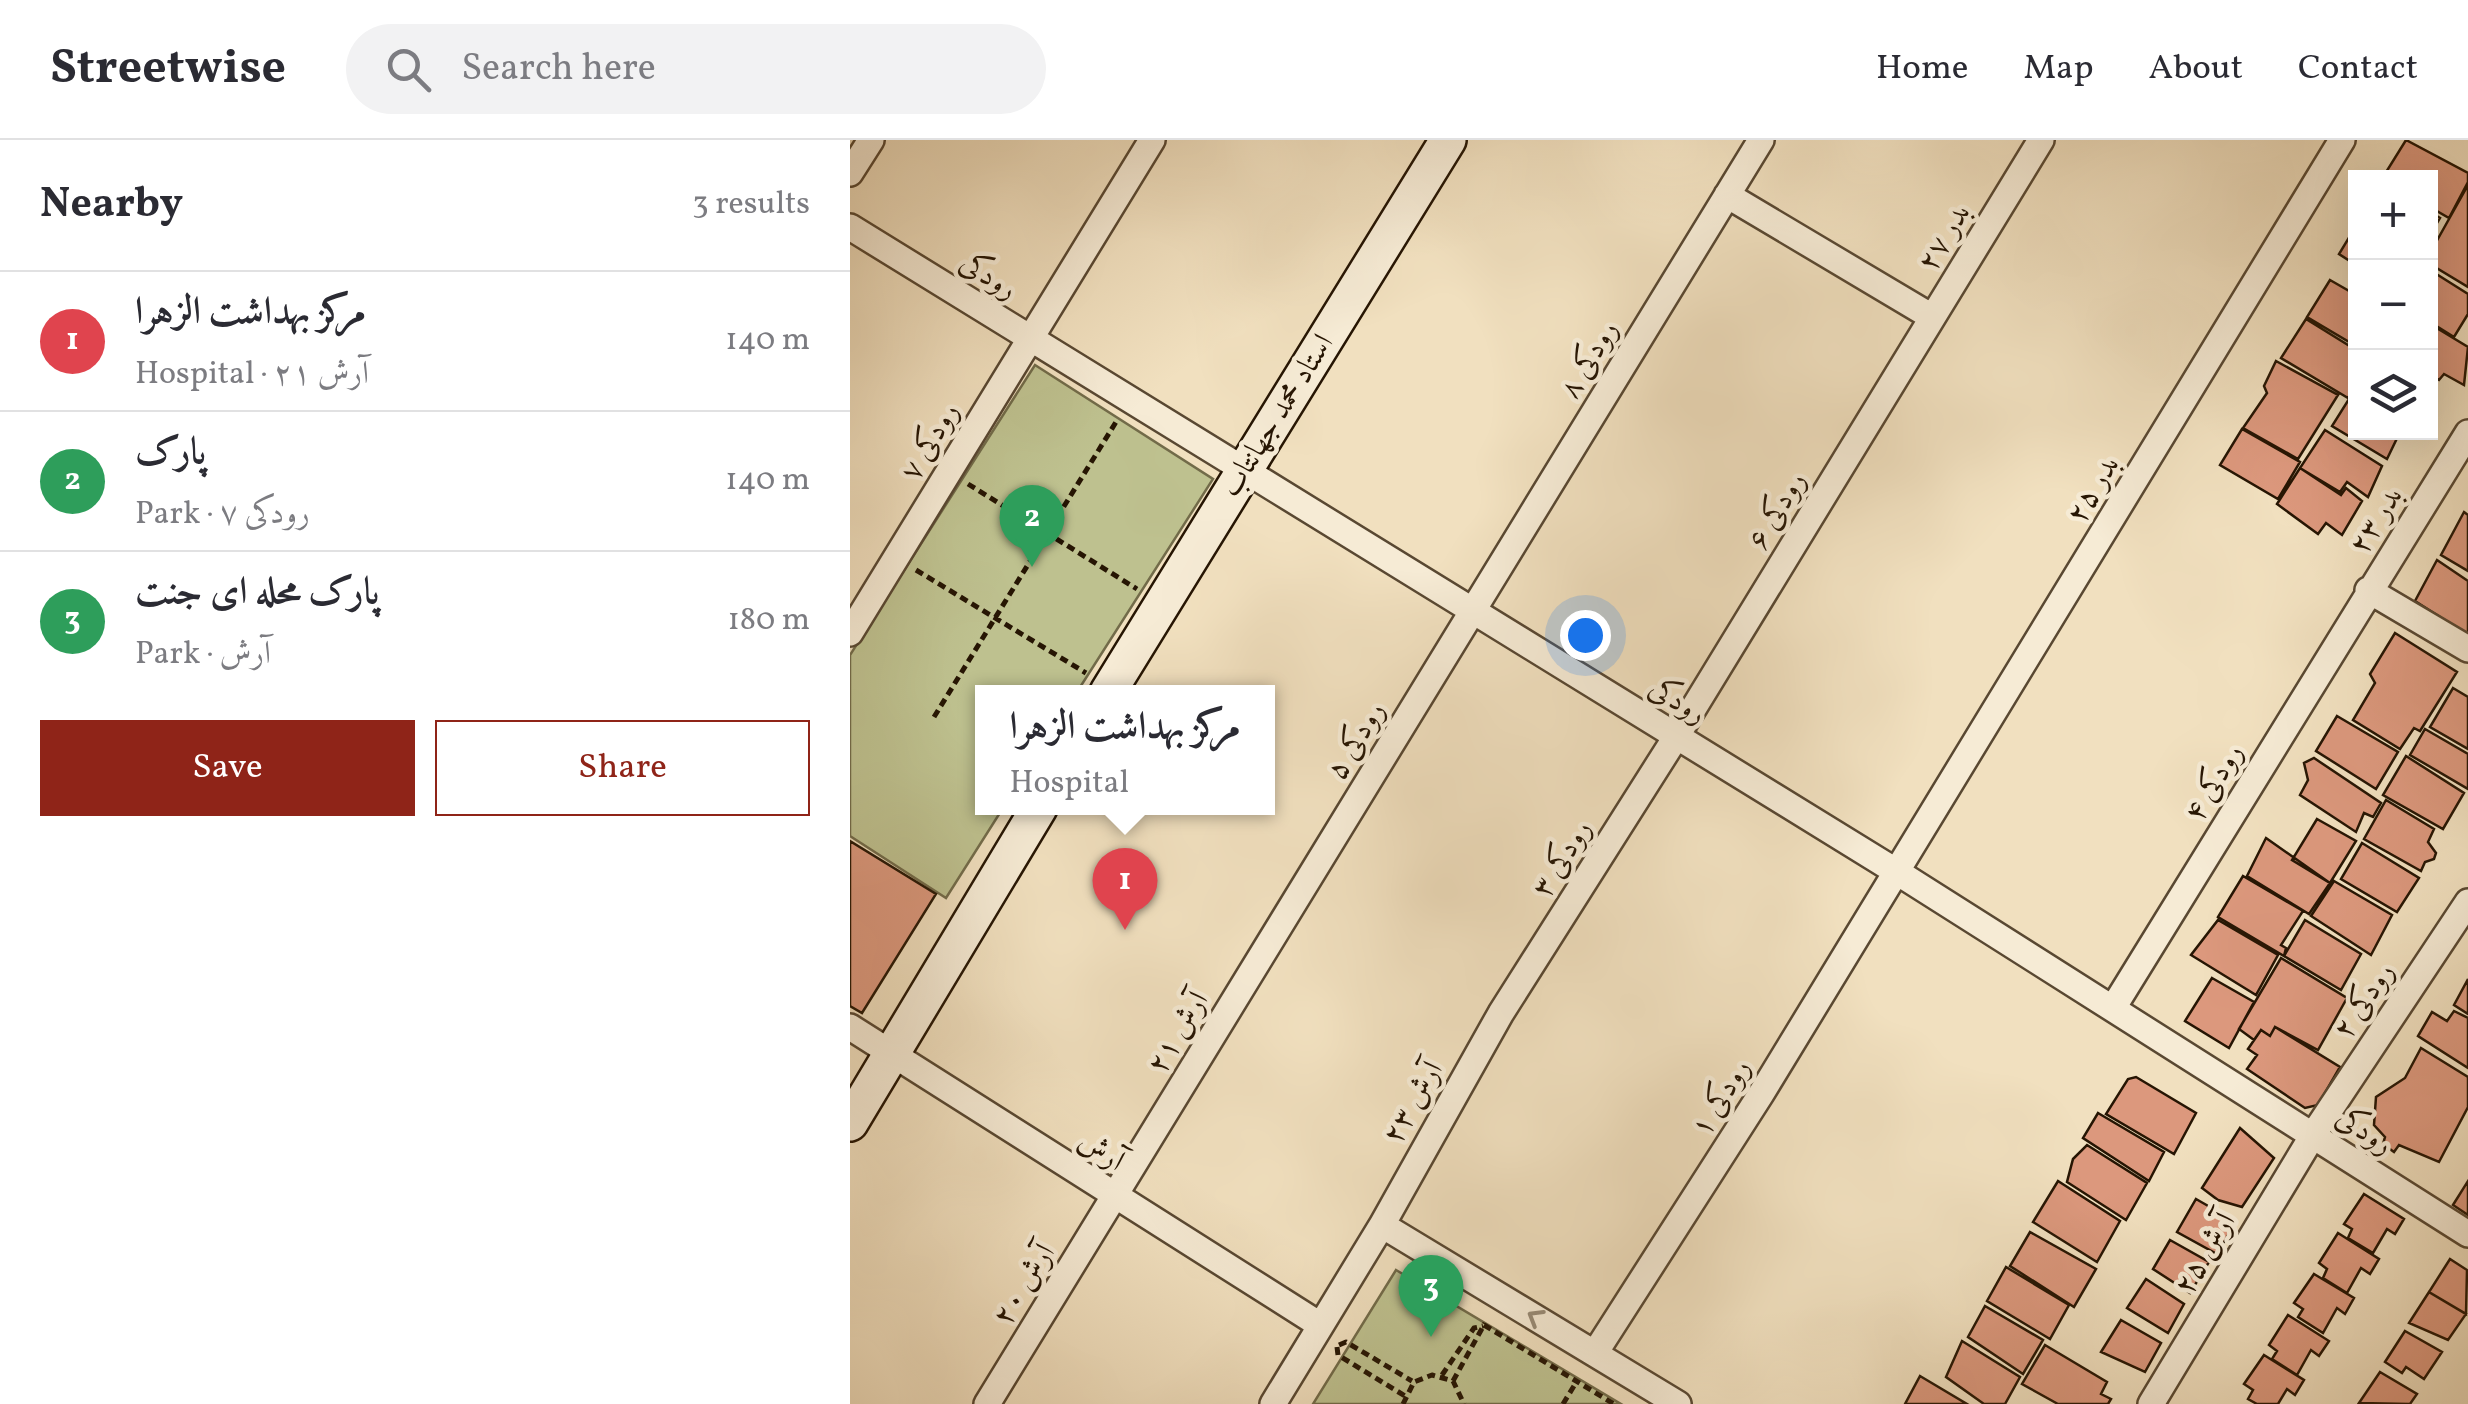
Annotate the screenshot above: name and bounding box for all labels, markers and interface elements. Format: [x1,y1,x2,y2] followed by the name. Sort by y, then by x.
[346,24,1046,114] search box
[50,36,286,103] text: Streetwise
[381,42,436,97] icon: search
[461,43,656,96] text: Search here
[1876,45,1968,93] text: Home
[2023,45,2094,93] text: Map
[2149,45,2243,93] text: About
[2298,45,2418,93] text: Contact
[2348,170,2438,440] map controls
[2348,170,2438,260] button: +
[40,176,183,235] text: Nearby
[692,183,810,227] text: 3 results
[1908,196,1981,280] street label: بدر ۲۷
[951,243,1025,311] street label: رودکی
[2348,260,2438,350] button: −
[135,287,366,340] text: مرکز بهداشت الزهرا
[1550,313,1630,407] street label: رودکی ۸
[66,319,79,363] text: 1
[725,319,810,363] text: 140 m
[1211,326,1345,506] street label: استاد محمد جهانتاب
[2348,350,2438,440] button: layers
[135,353,369,397] text: Hospital · آرش ۲۱
[891,395,971,489] street label: رودکی ۷
[135,427,206,480] text: پارک
[2057,448,2130,532] street label: بدر ۲۵
[64,459,81,503] text: 2
[725,459,810,503] text: 140 m
[1738,464,1818,558] street label: رودکی ۶
[2340,479,2414,563] street label: بدر ۲۳
[1000,484,1064,567] pin: 2
[135,493,310,537] text: Park · رودکی ۷
[135,567,379,620] text: پارک محله ای جنت
[64,599,81,643] text: 3
[727,599,810,643] text: 180 m
[1560,610,1611,661] your location
[135,633,271,677] text: Park · آرش
[1640,668,1714,735] street label: رودکی
[975,685,1275,815] popup
[1317,694,1397,788] street label: رودکی ۵
[1010,702,1240,755] text: مرکز بهداشت الزهرا
[40,720,415,816] button: Save
[435,720,810,816] button: Share
[2175,736,2255,830] street label: رودکی ۴
[1010,762,1129,806] text: Hospital
[1522,812,1603,906] street label: رودکی ۳
[1092,848,1158,930] pin: 1
[2324,954,2406,1048] street label: رودکی ۲
[1138,981,1222,1082] street label: آرش ۲۱
[1373,1051,1456,1152] street label: آرش ۲۳
[1681,1051,1762,1145] street label: رودکی ۱
[2327,1097,2401,1166] street label: رودکی
[1069,1121,1135,1184] street label: آرش
[2165,1202,2249,1303] street label: آرش ۲۵
[983,1233,1068,1334] street label: آرش ۲۰
[1398,1254,1464,1337] pin: 3
[1528,1310,1546,1329] one-way arrow

